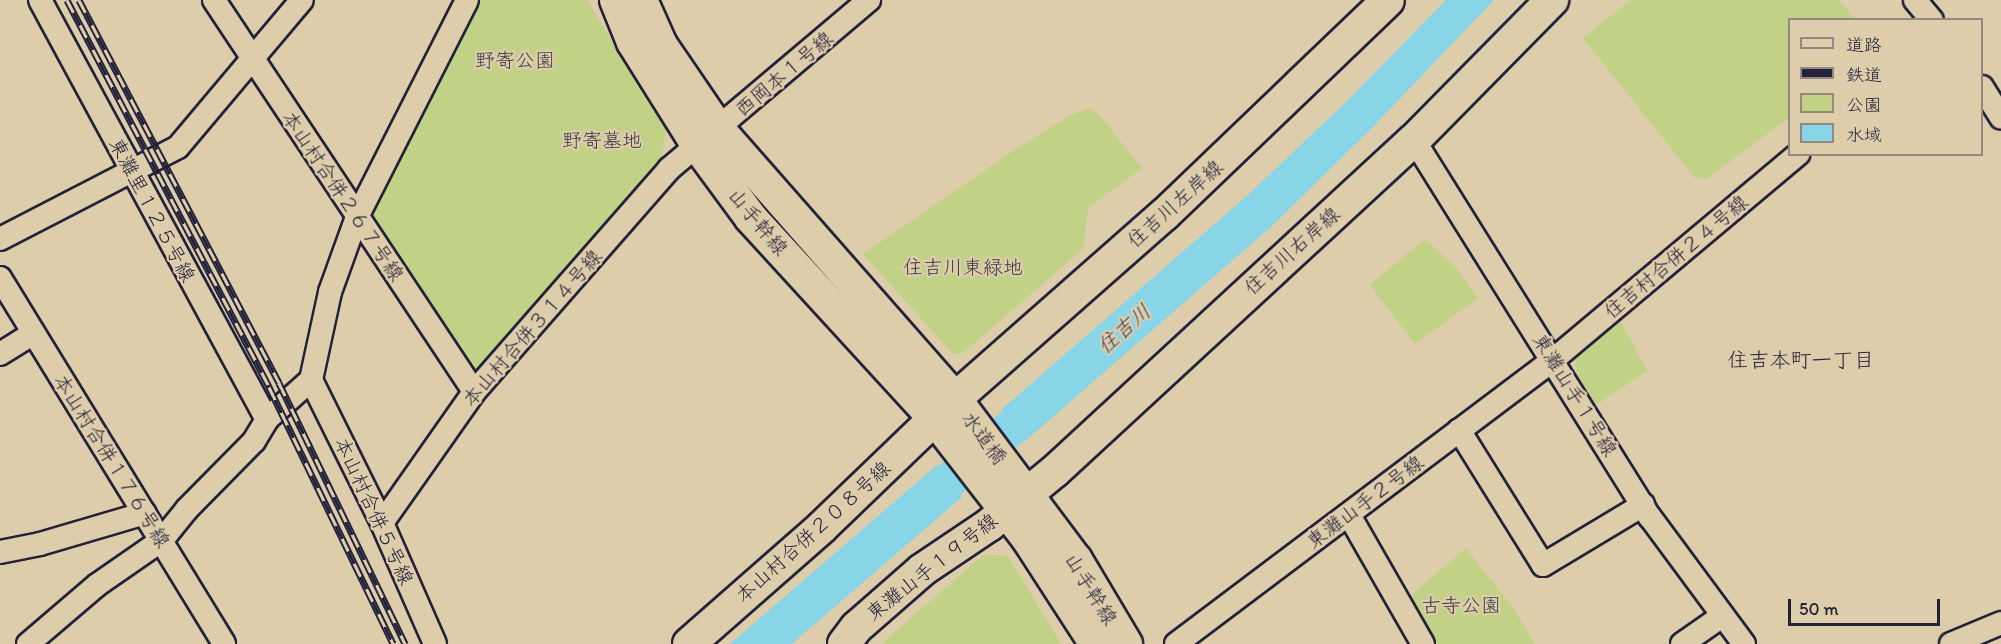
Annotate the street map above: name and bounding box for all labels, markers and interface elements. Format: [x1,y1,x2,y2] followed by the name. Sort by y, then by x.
[1788,18,1983,156] legend
[730,26,838,122] street label: 西岡本１号線
[1846,34,1882,56] text: 道路
[475,48,555,72] park label: 野寄公園
[1846,64,1882,86] text: 鉄道
[1846,94,1882,116] text: 公園
[277,106,409,286] street label: 本山村合併２６７号線
[1846,124,1882,146] text: 水域
[562,128,642,152] park label: 野寄墓地
[104,134,200,286] street label: 東灘里１２５号線
[1122,155,1228,253] street label: 住吉川左岸線
[723,184,793,260] street label: 山手幹線
[1599,190,1753,324] street label: 住吉村合併２４号線
[1239,202,1345,300] street label: 住吉川右岸線
[457,245,607,411] street label: 本山村合併３１４号線
[903,255,1023,279] park label: 住吉川東緑地
[1092,299,1156,359] water label: 住吉川
[1528,329,1622,461] street label: 東灘山手１号線
[1728,347,1874,373] district label: 住吉本町一丁目
[49,370,175,552] street label: 本山村合併１７６号線
[956,407,1012,469] street label: 水道橋
[329,433,419,589] street label: 本山村合併５号線
[1302,450,1428,554] street label: 東灘山手２号線
[731,456,895,608] street label: 本山村合併２０８号線
[862,508,1002,626] street label: 東灘山手１９号線
[1060,549,1122,629] street label: 山手幹線
[1791,587,1942,625] scale bar
[1421,593,1501,617] park label: 古寺公園
[1799,598,1839,620] text: 50 m

